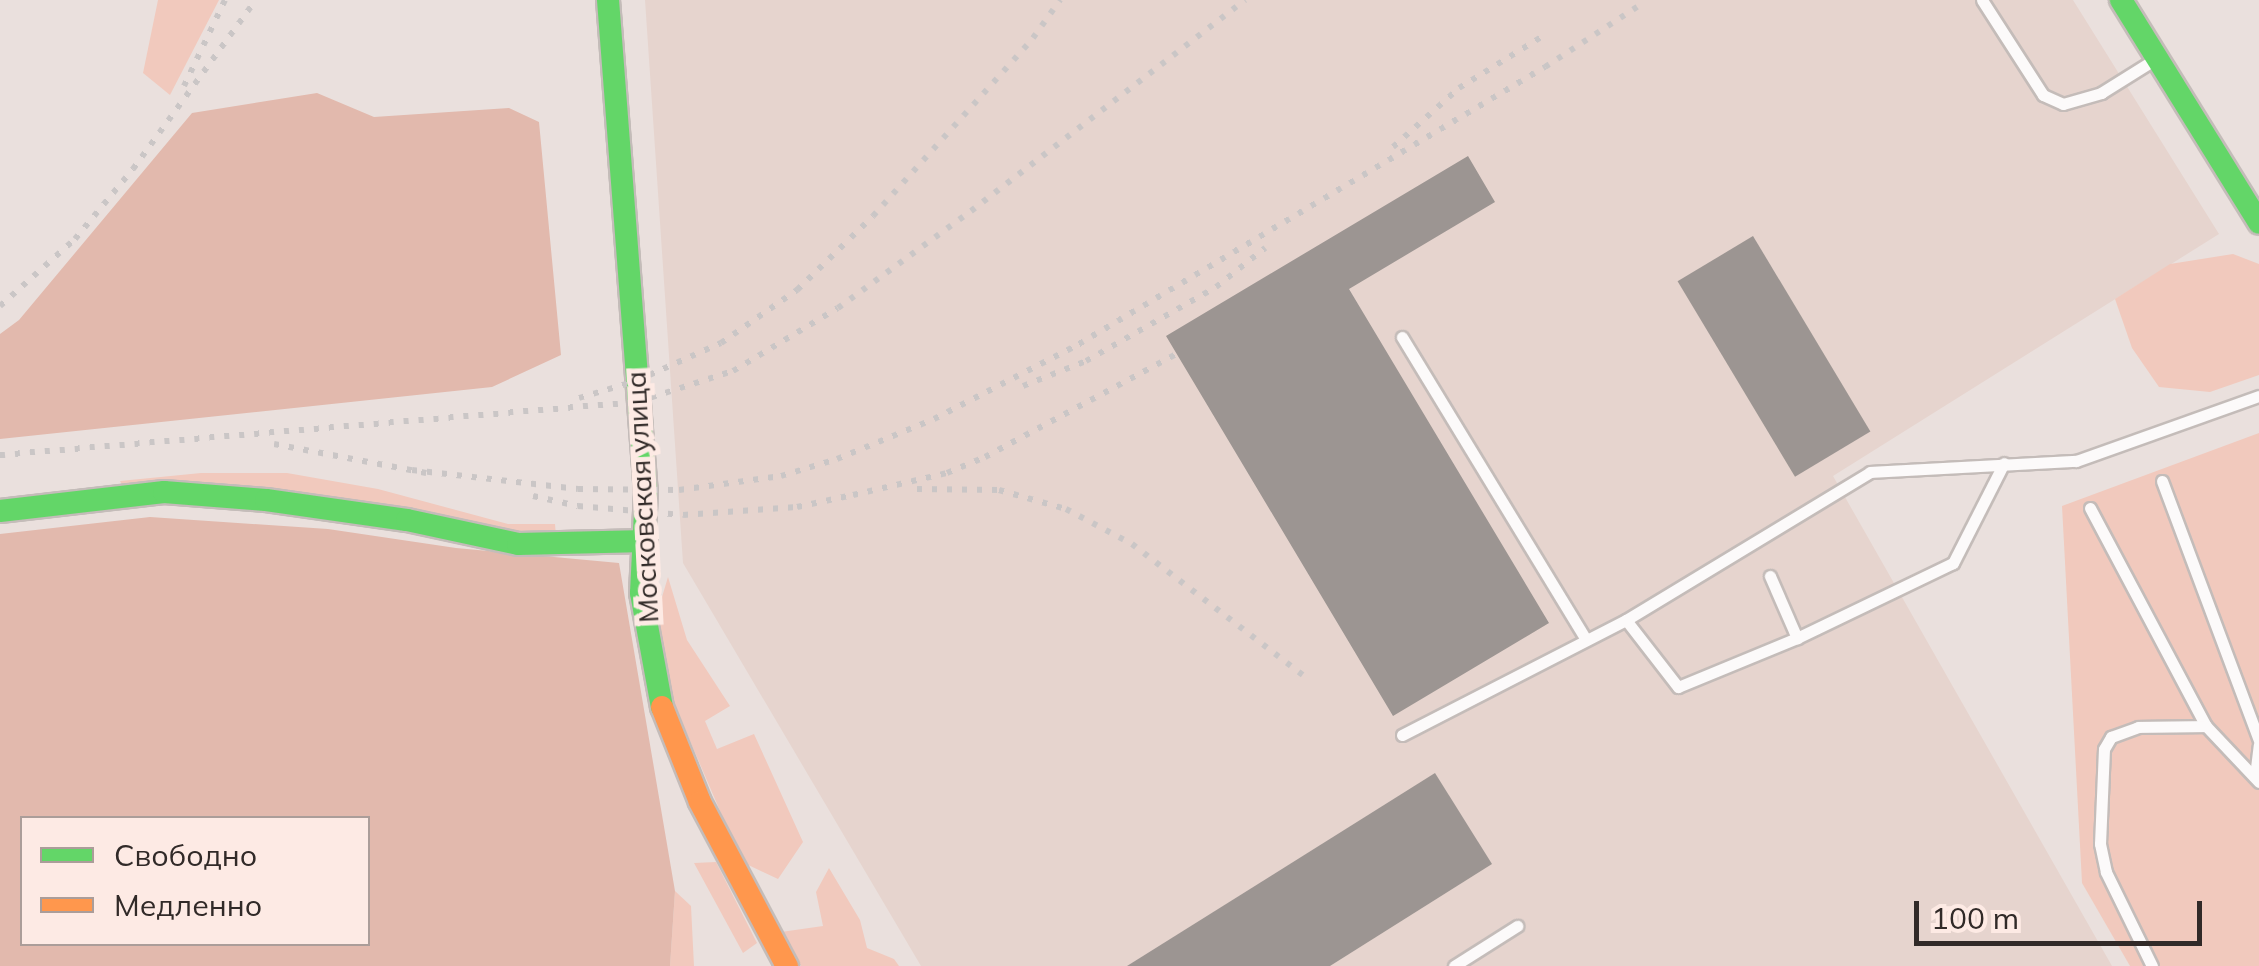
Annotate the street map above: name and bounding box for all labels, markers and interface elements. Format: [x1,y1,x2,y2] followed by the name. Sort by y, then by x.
[619,370,665,624] street label: Московская улица
[20,816,370,946] legend
[114,836,257,874] text: Свободно
[1919,881,2206,943] scale bar
[114,886,262,924] text: Медленно
[1931,899,2019,937] text: 100 m

